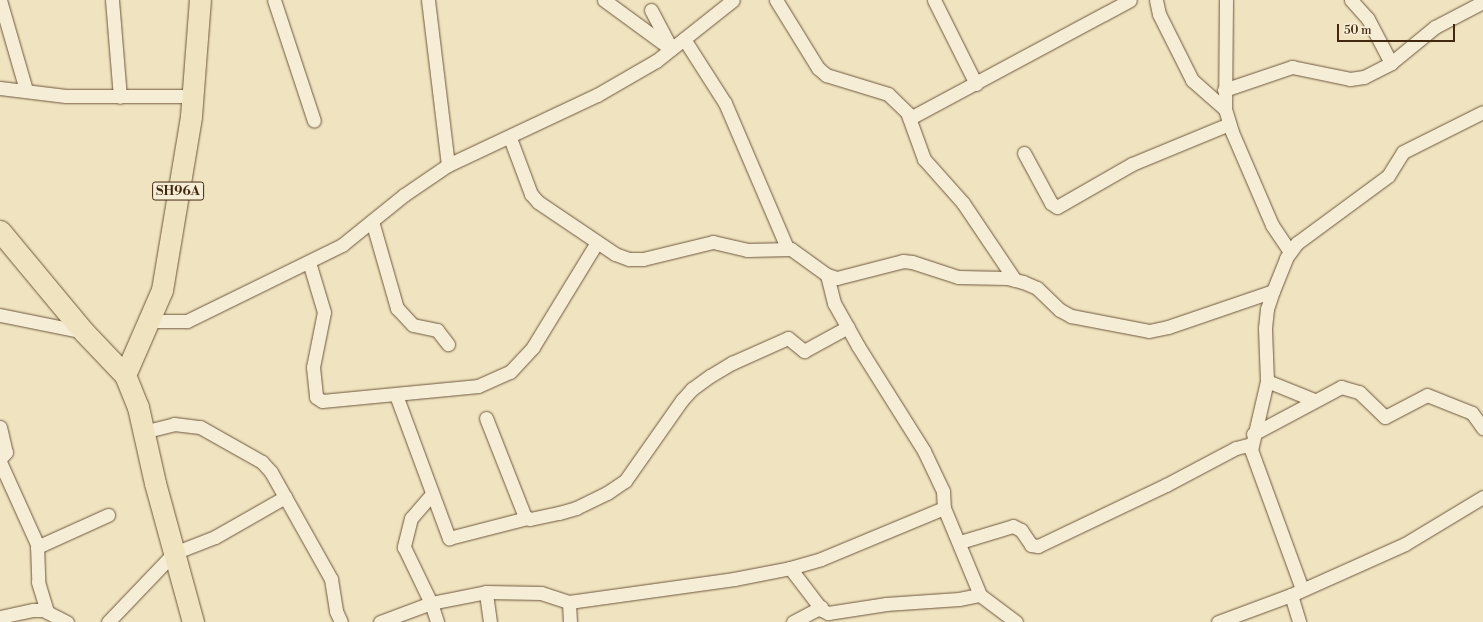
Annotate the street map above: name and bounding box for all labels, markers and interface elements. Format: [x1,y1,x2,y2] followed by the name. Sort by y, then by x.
[1339,16,1457,42] scale bar
[1344,23,1372,38] text: 50 m
[152,180,204,202] road number: SH96A

